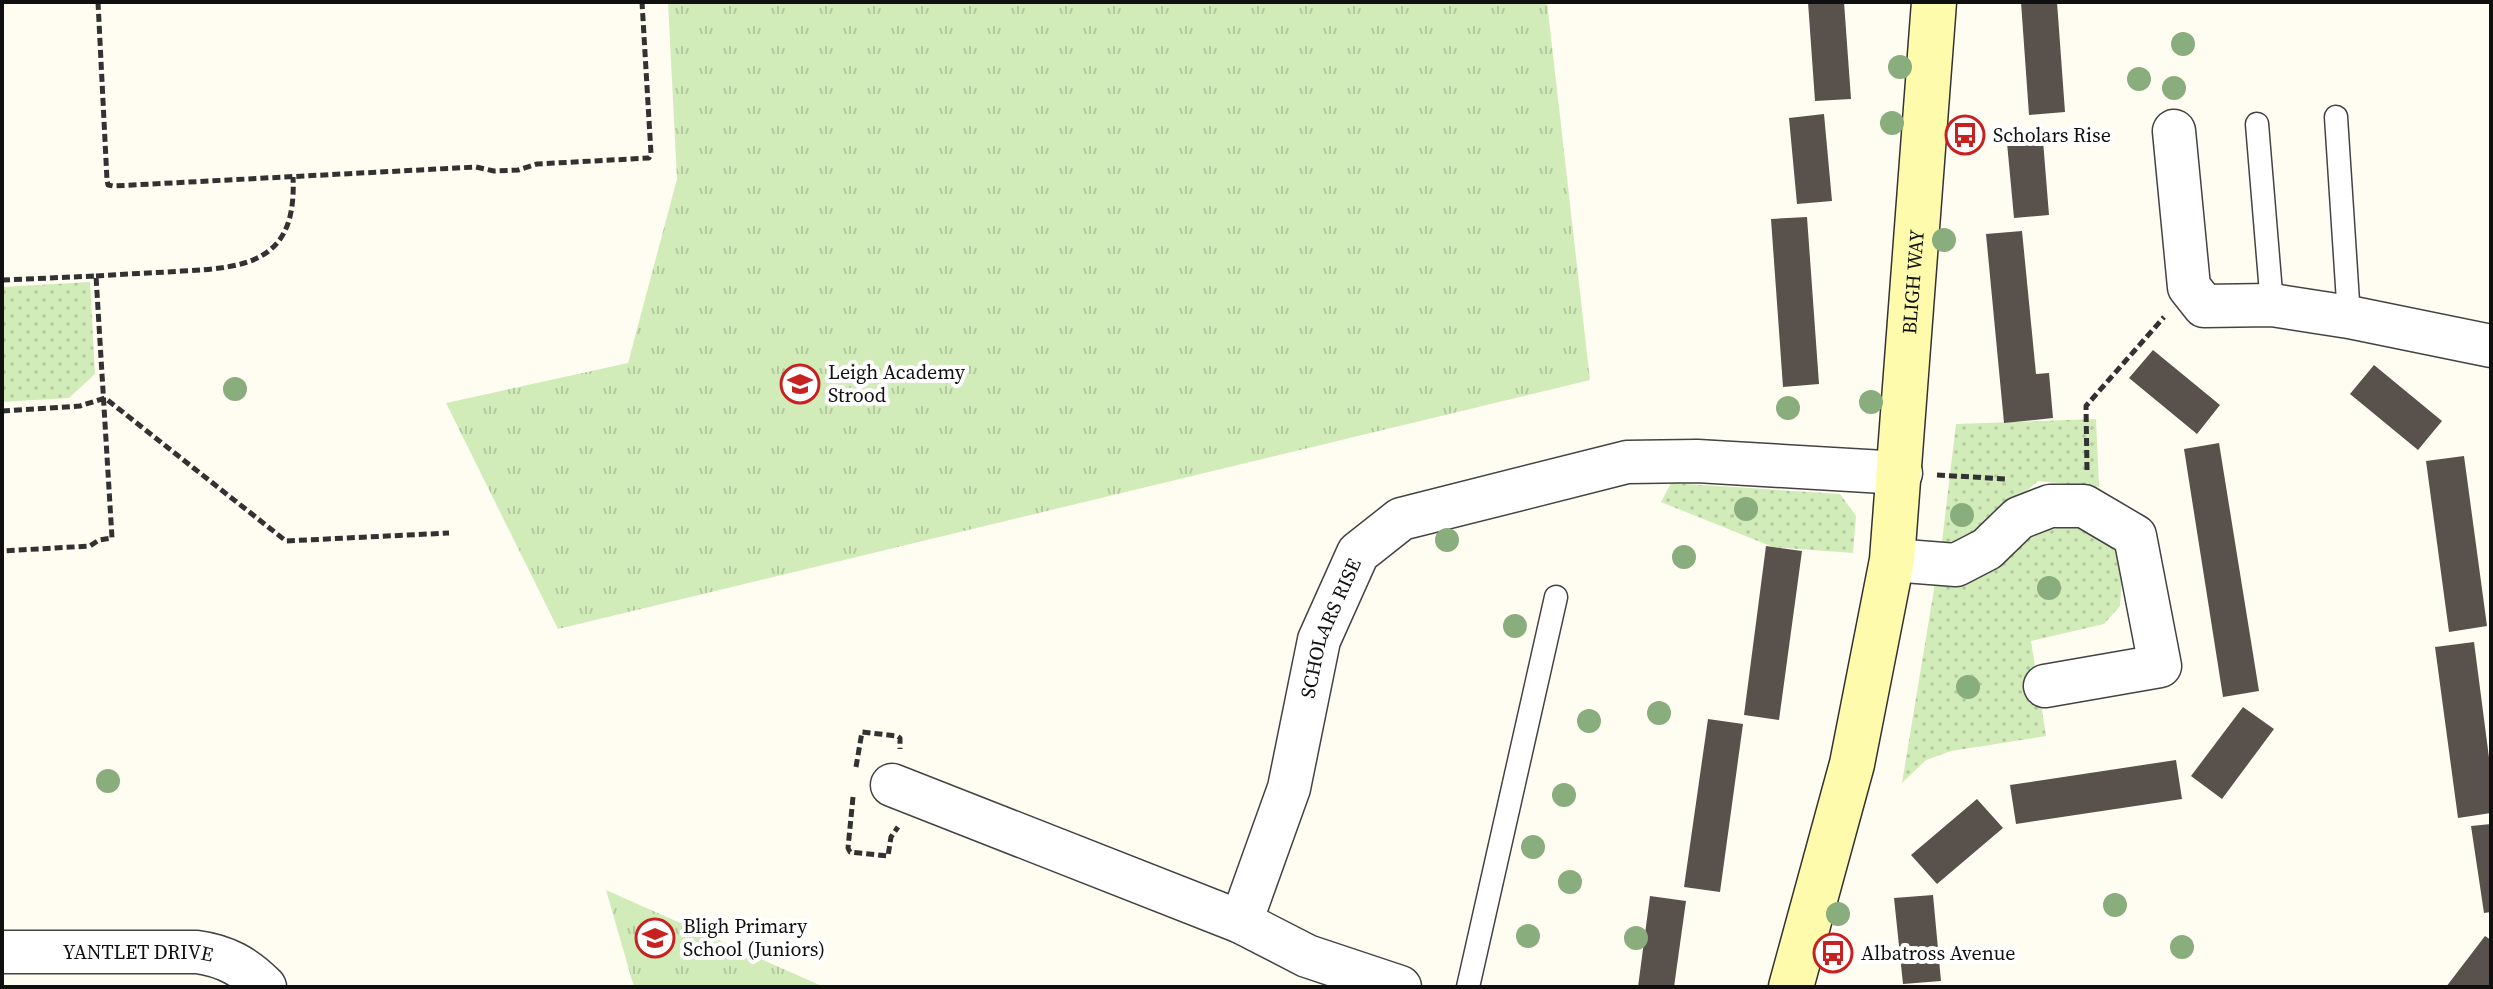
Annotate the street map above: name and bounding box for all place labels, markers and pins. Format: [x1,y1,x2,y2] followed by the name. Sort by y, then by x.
[1944,114,1986,156] bus stop icon: Scholars Rise
[1993,121,2111,149] place label: Scholars Rise
[828,358,966,409] place label: Leigh Academy Strood
[779,363,821,405] school or university icon: Leigh Academy Strood
[683,912,825,963] place label: Bligh Primary School (Juniors)
[634,917,676,959] school or university icon: Bligh Primary School (Juniors)
[1812,932,1854,974] bus stop icon: Albatross Avenue
[1861,939,2015,967] place label: Albatross Avenue

